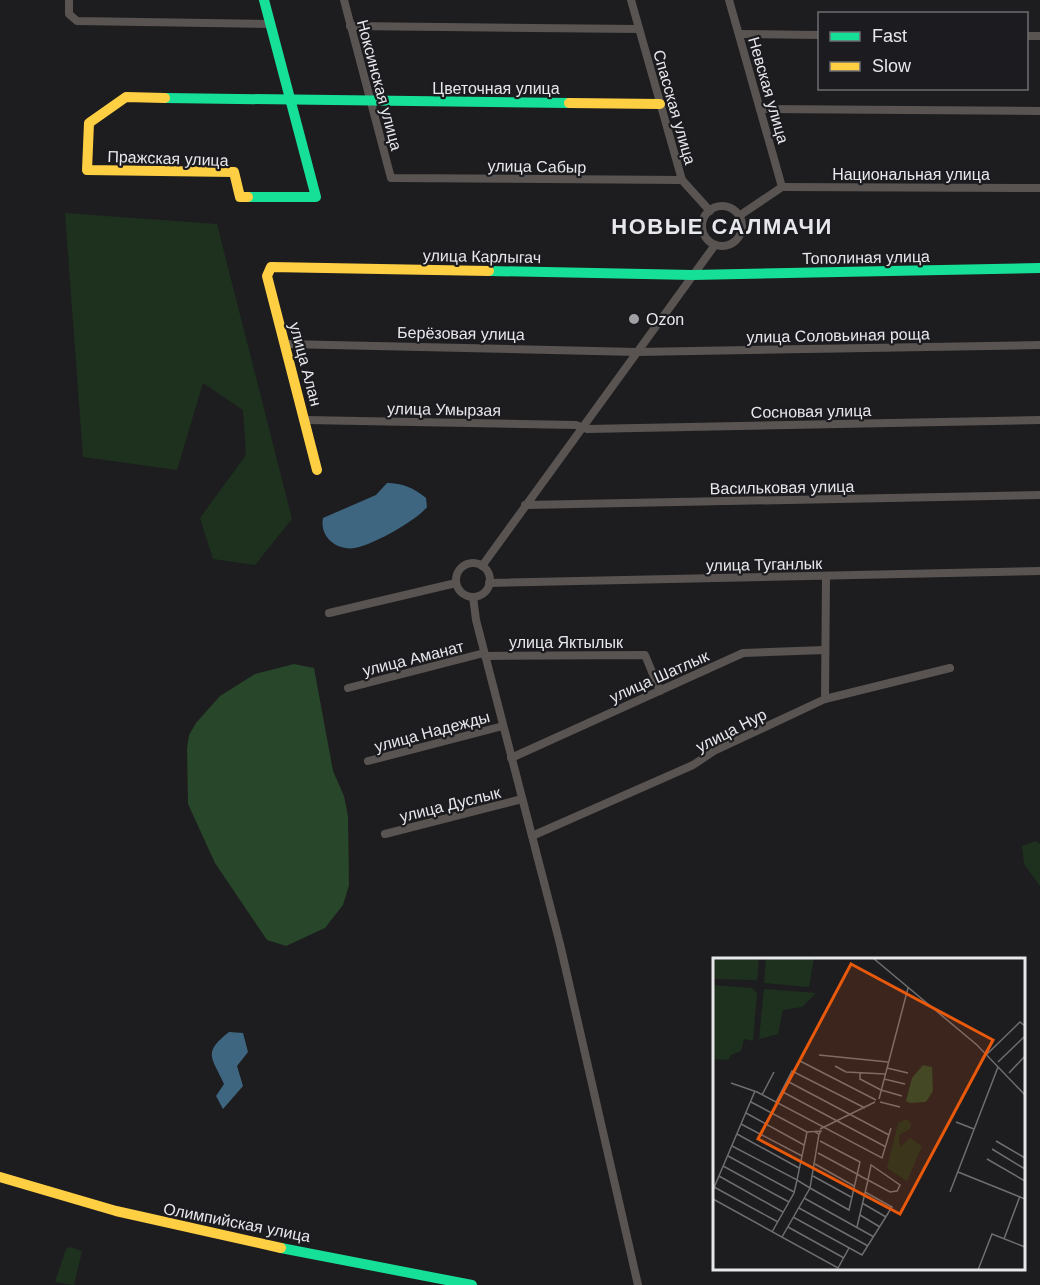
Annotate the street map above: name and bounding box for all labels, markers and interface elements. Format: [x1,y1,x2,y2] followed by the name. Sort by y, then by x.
[818,12,1028,90] legend
[354,18,405,153] street label: Ноксинская улица
[872,26,907,46] text: Fast
[745,35,792,146] street label: Невская улица
[650,48,699,167] street label: Спасская улица
[872,56,912,76] text: Slow
[432,80,560,97] street label: Цветочная улица
[107,148,229,169] street label: Пражская улица
[488,157,587,176] street label: улица Сабыр
[832,166,990,183] street label: Национальная улица
[611,214,833,239] district label: НОВЫЕ САЛМАЧИ
[423,247,541,266] street label: улица Карлыгач
[802,248,930,267] street label: Тополиная улица
[646,311,684,328] place label: Ozon
[627,312,641,326] marker: Ozon
[286,320,325,408] street label: улица Алан
[397,324,525,343] street label: Берёзовая улица
[746,325,930,346] street label: улица Соловьиная роща
[387,400,501,419] street label: улица Умырзая
[751,402,871,421] street label: Сосновая улица
[710,478,855,497] street label: Васильковая улица
[706,555,823,574] street label: улица Туганлык
[509,634,624,651] street label: улица Яктылык
[361,638,466,679] street label: улица Аманат
[607,647,712,706] street label: улица Шатлык
[693,705,769,755] street label: улица Нур
[373,708,492,755] street label: улица Надежды
[398,784,503,825] street label: улица Дуслык
[713,958,1025,1270] inset map
[162,1200,312,1245] street label: Олимпийская улица

